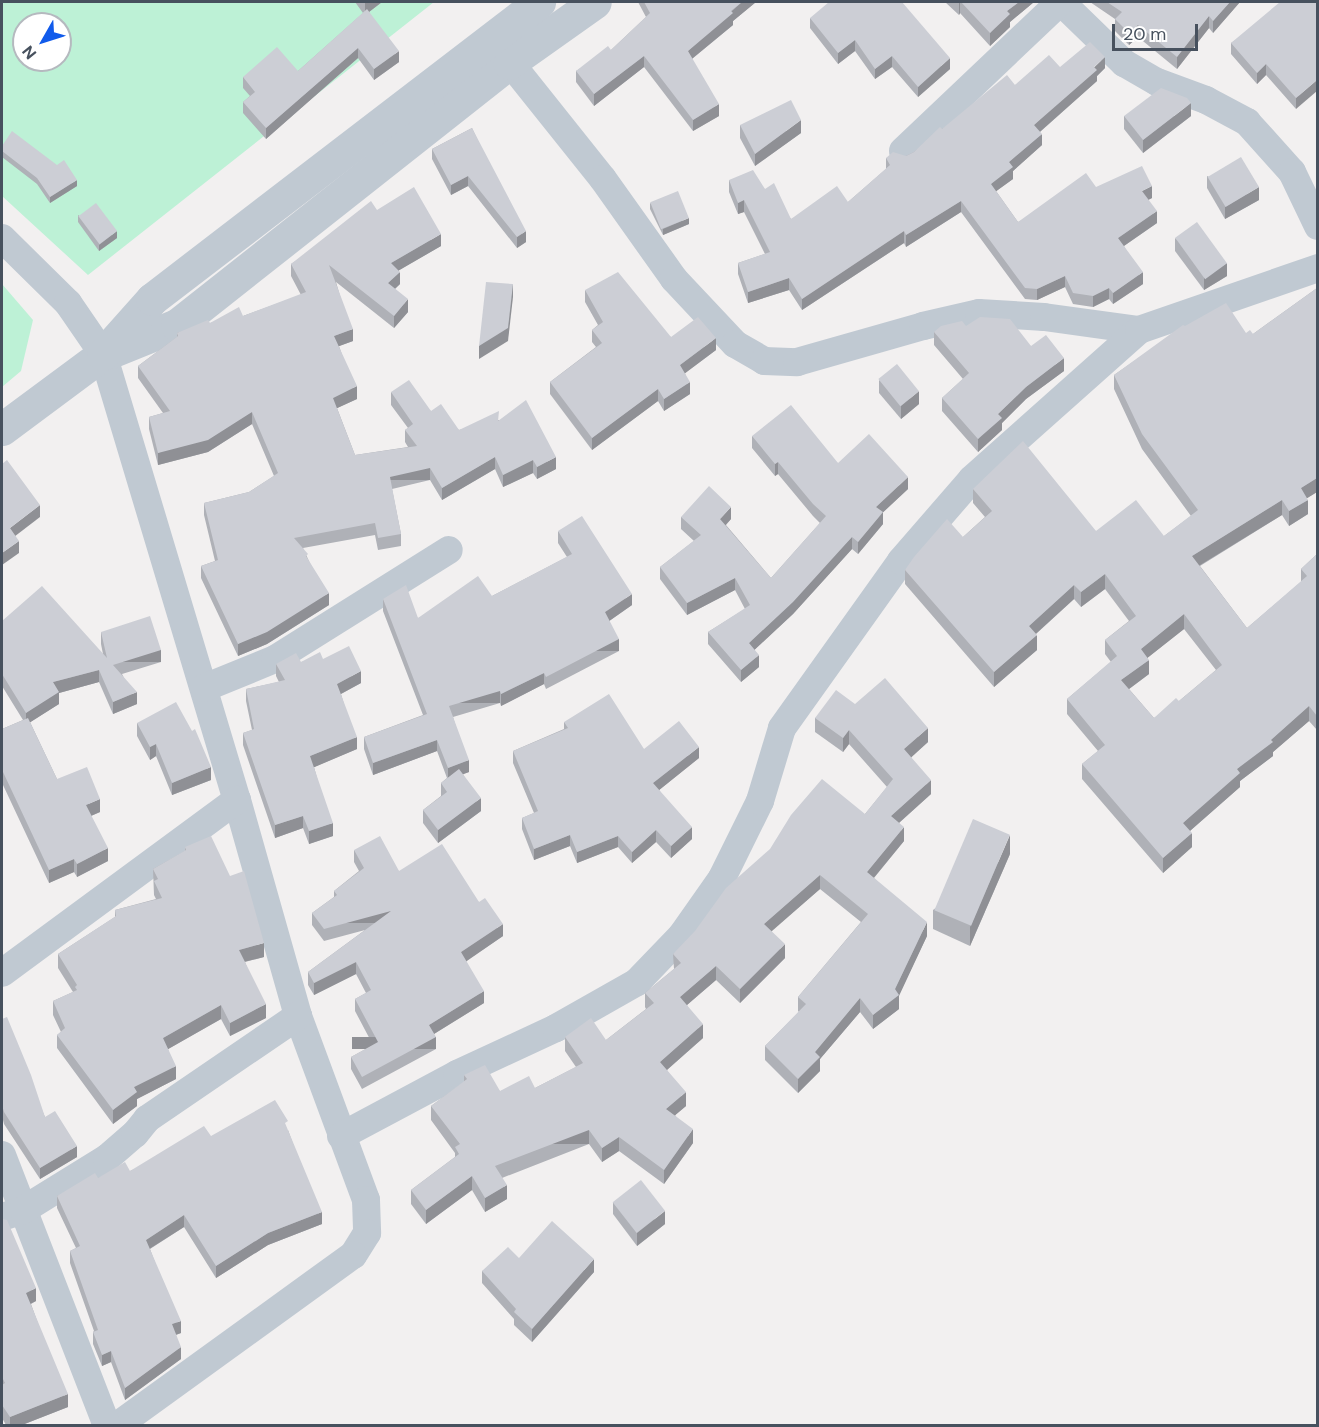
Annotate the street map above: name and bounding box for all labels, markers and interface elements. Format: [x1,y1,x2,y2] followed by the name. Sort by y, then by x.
[12,12,72,72] north arrow
[1115,12,1200,50] scale bar
[1123,22,1166,46] text: 20 m
[17,41,41,64] text: N

